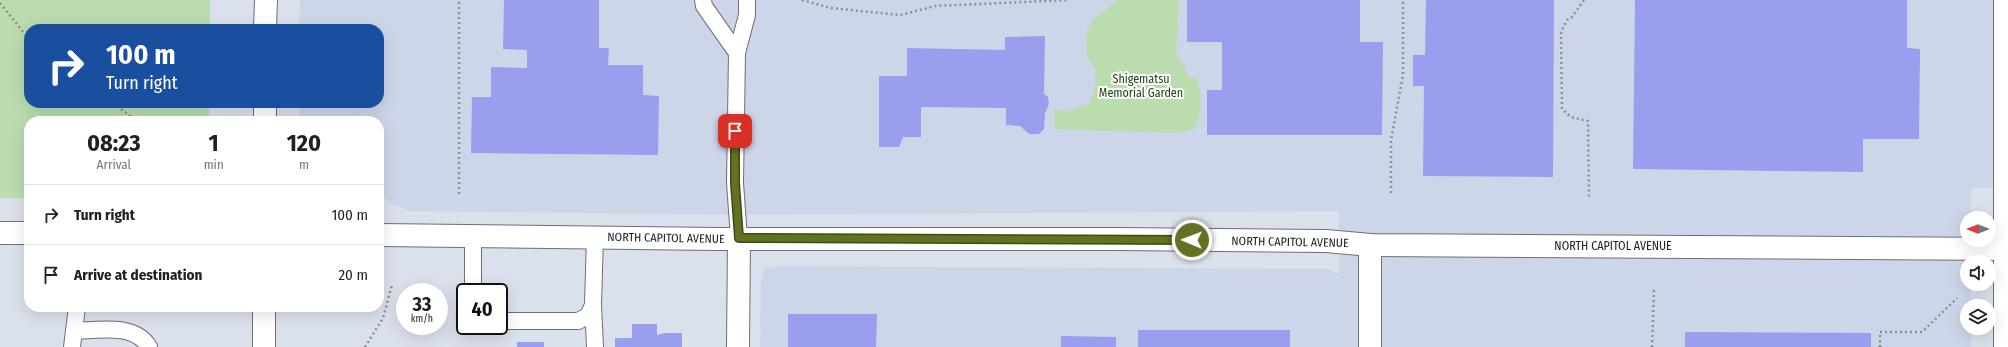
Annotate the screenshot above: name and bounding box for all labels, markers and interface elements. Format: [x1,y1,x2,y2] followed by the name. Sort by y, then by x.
[106,38,176,71] text: 100 m
[40,40,92,92] icon: right
[106,72,178,94] text: Turn right
[1099,72,1183,100] park label: Shigematsu Memorial Garden
[718,114,752,148] pin
[724,120,746,142] icon: arrive
[87,129,141,157] text: 08:23
[209,129,219,157] text: 1
[287,129,321,157] text: 120
[97,157,131,172] text: Arrival
[204,157,224,172] text: min
[299,157,309,172] text: m
[40,204,62,226] icon: right
[74,206,135,224] text: Turn right
[331,206,368,224] text: 100 m
[1960,211,1996,247] north arrow
[1960,211,1996,335] map controls
[1171,219,1213,261] position arrow
[607,230,725,246] street label: NORTH CAPITOL AVENUE
[1231,234,1349,250] street label: NORTH CAPITOL AVENUE
[1554,239,1672,253] street label: NORTH CAPITOL AVENUE
[1960,255,1996,291] button: sound
[40,264,62,286] icon: arrive
[74,266,202,284] text: Arrive at destination
[339,266,368,284] text: 20 m
[456,283,508,335] speed limit sign: 40
[413,292,431,316] text: 33
[1960,299,1996,335] button: layers
[411,313,433,325] text: km/h

